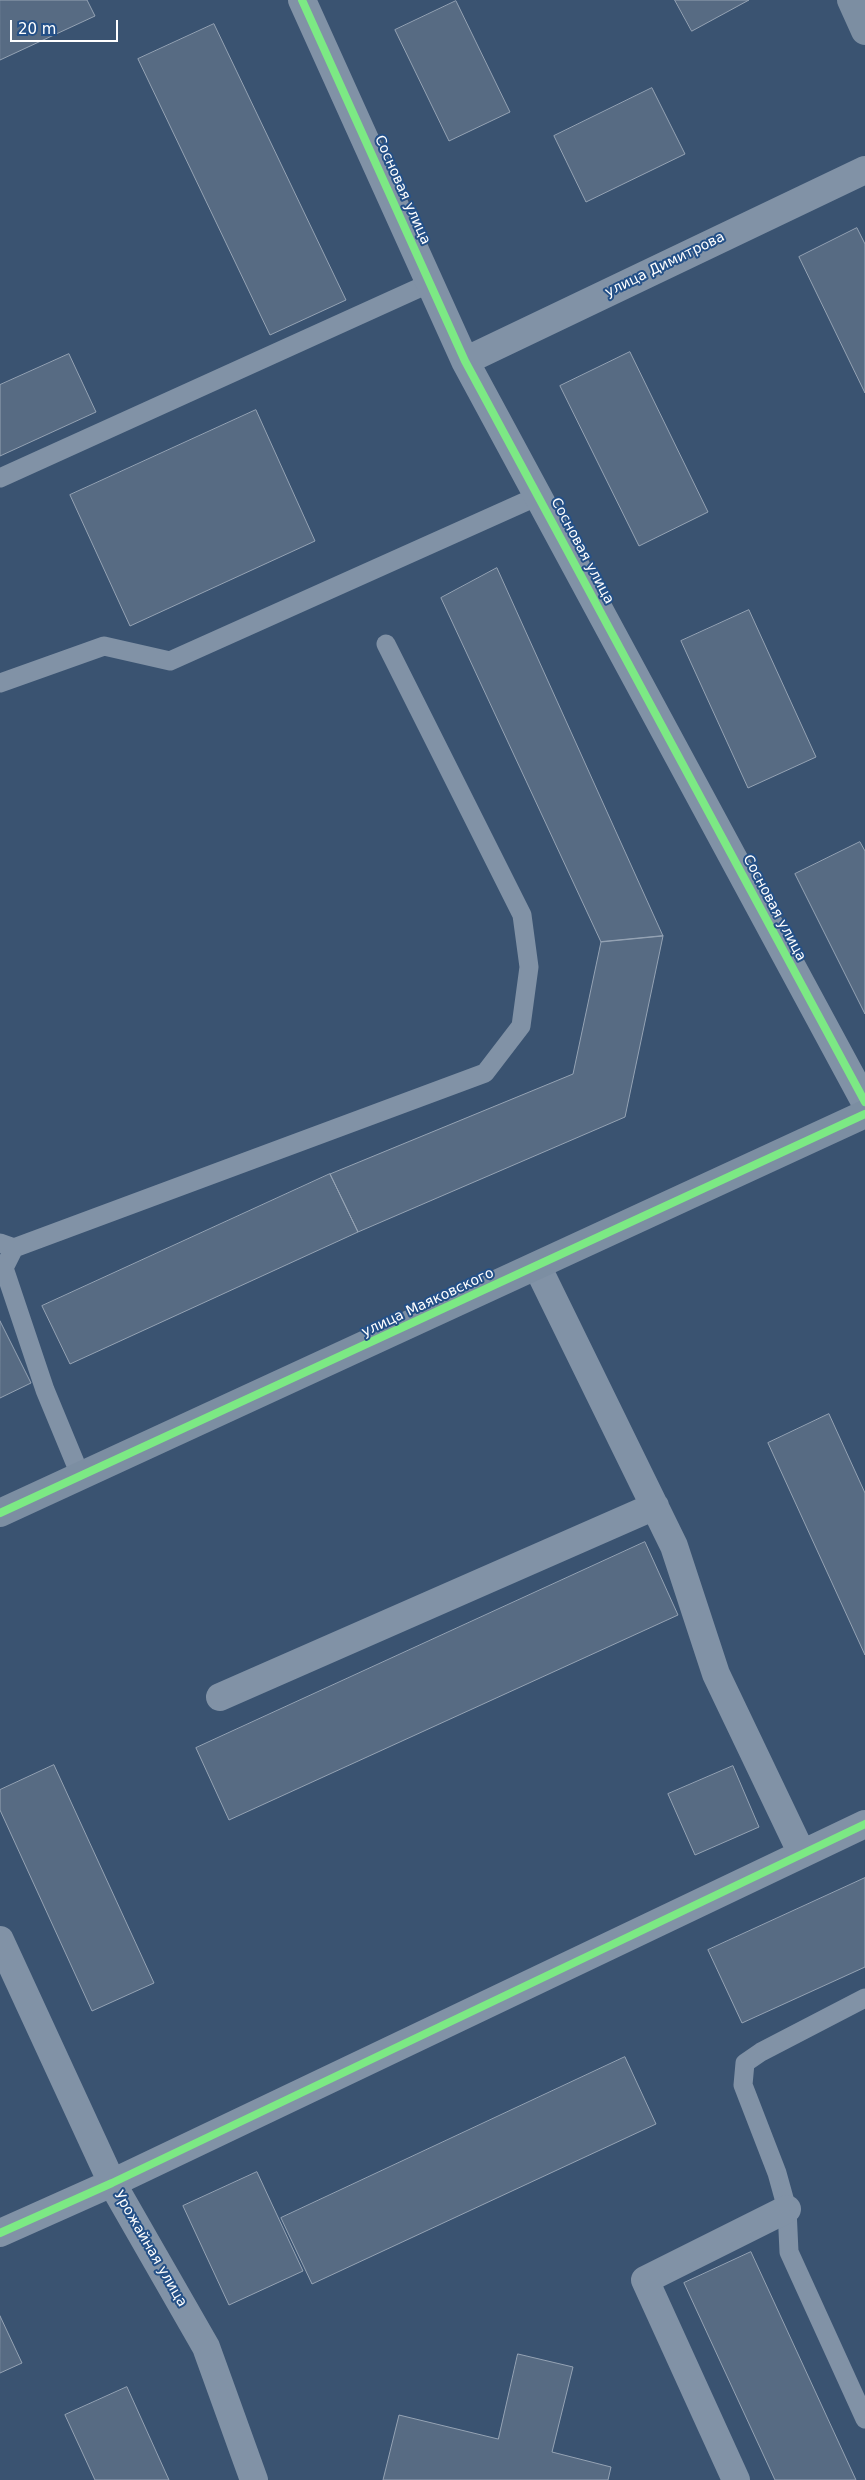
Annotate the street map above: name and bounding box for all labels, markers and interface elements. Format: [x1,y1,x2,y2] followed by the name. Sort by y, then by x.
[12,10,120,42] scale bar
[18,20,56,38] text: 20 m
[370,133,434,247] street label: Сосновая улица
[602,229,728,301] street label: улица Димитрова
[547,495,617,607] street label: Сосновая улица
[739,852,809,964] street label: Сосновая улица
[359,1265,497,1341] street label: улица Маяковского
[110,2188,190,2310] street label: Урожайная улица

